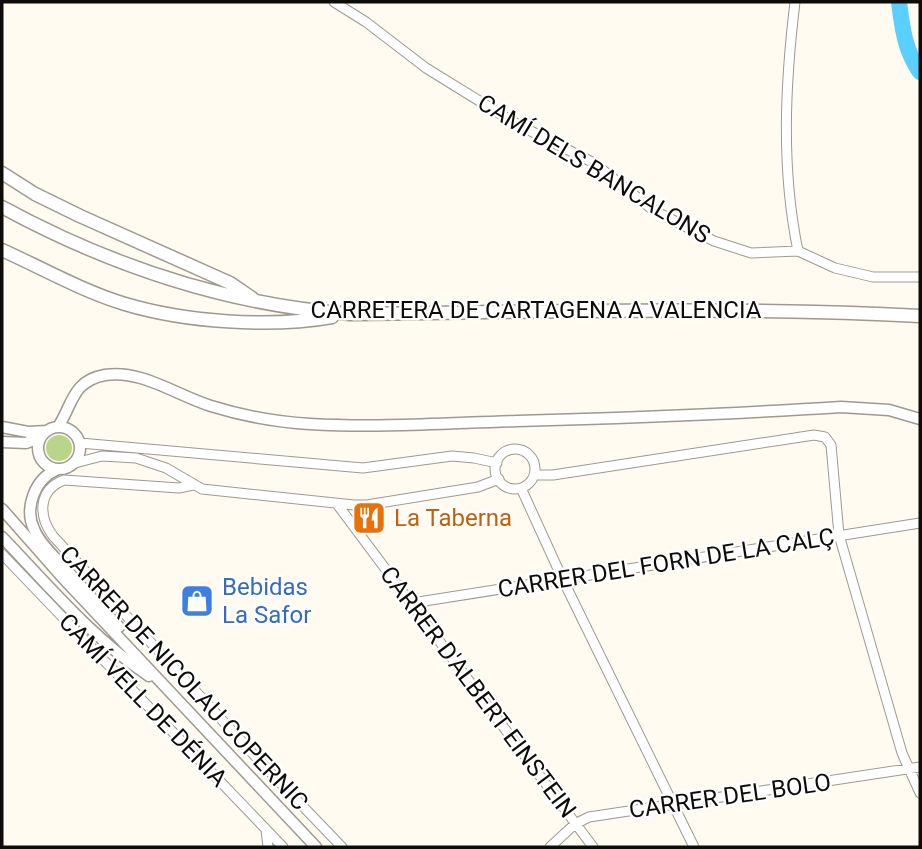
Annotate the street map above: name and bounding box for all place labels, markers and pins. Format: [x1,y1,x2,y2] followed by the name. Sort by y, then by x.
[350,499,388,537] restaurant icon: La Taberna
[394,504,512,532] place label: La Taberna
[222,573,311,629] place label: Bebidas La Safor
[178,582,216,620] shop icon: Bebidas La Safor

